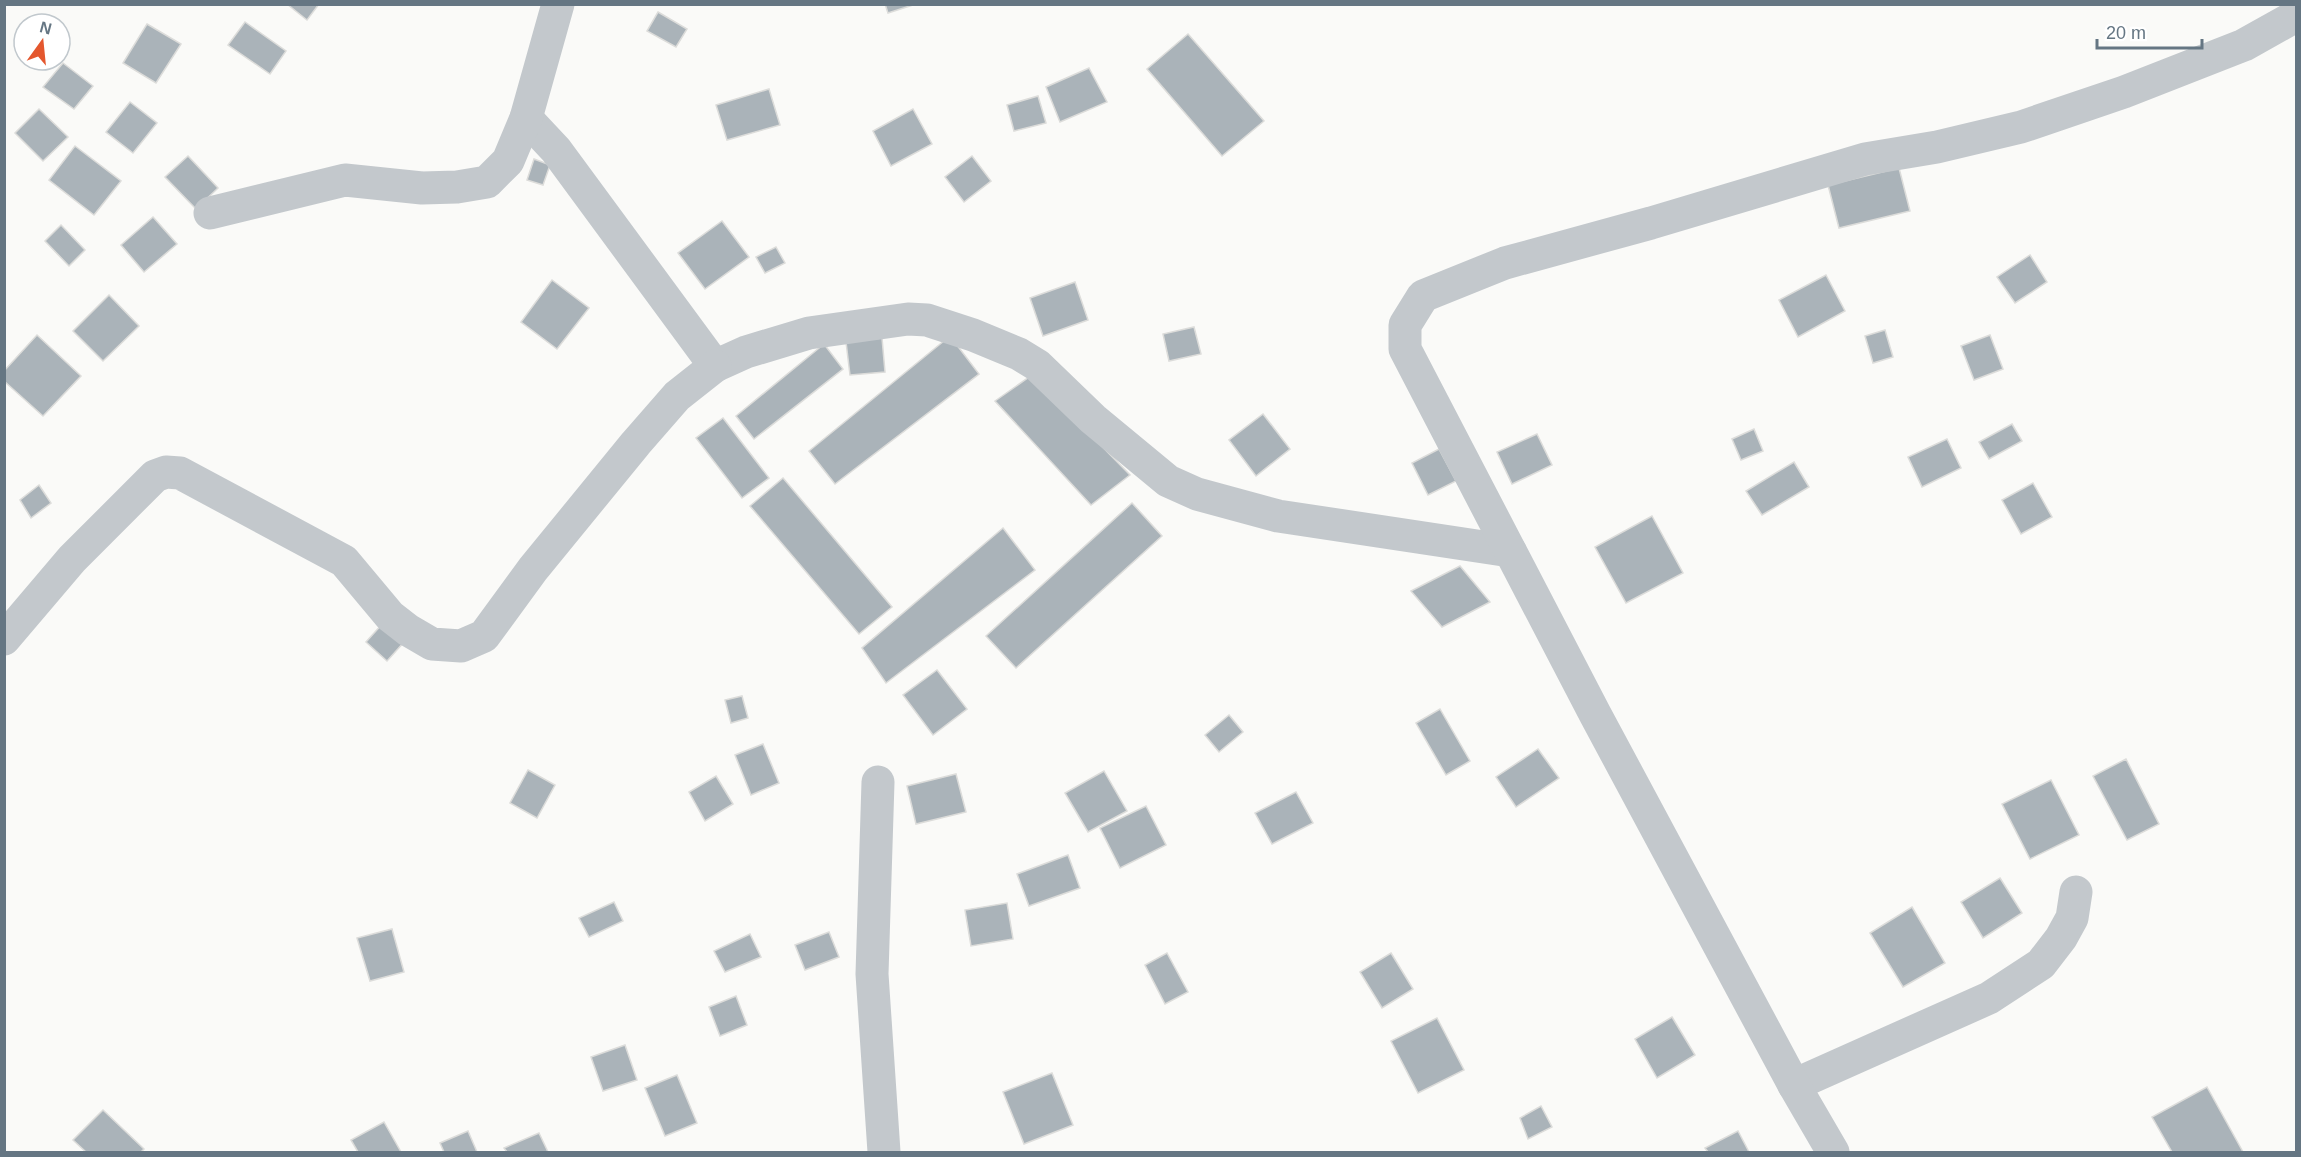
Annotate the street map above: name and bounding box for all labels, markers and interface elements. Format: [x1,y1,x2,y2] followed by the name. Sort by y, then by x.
[12,12,72,72] north arrow
[2097,12,2202,50] scale bar
[38,18,54,38] text: N
[2106,23,2146,43] text: 20 m

